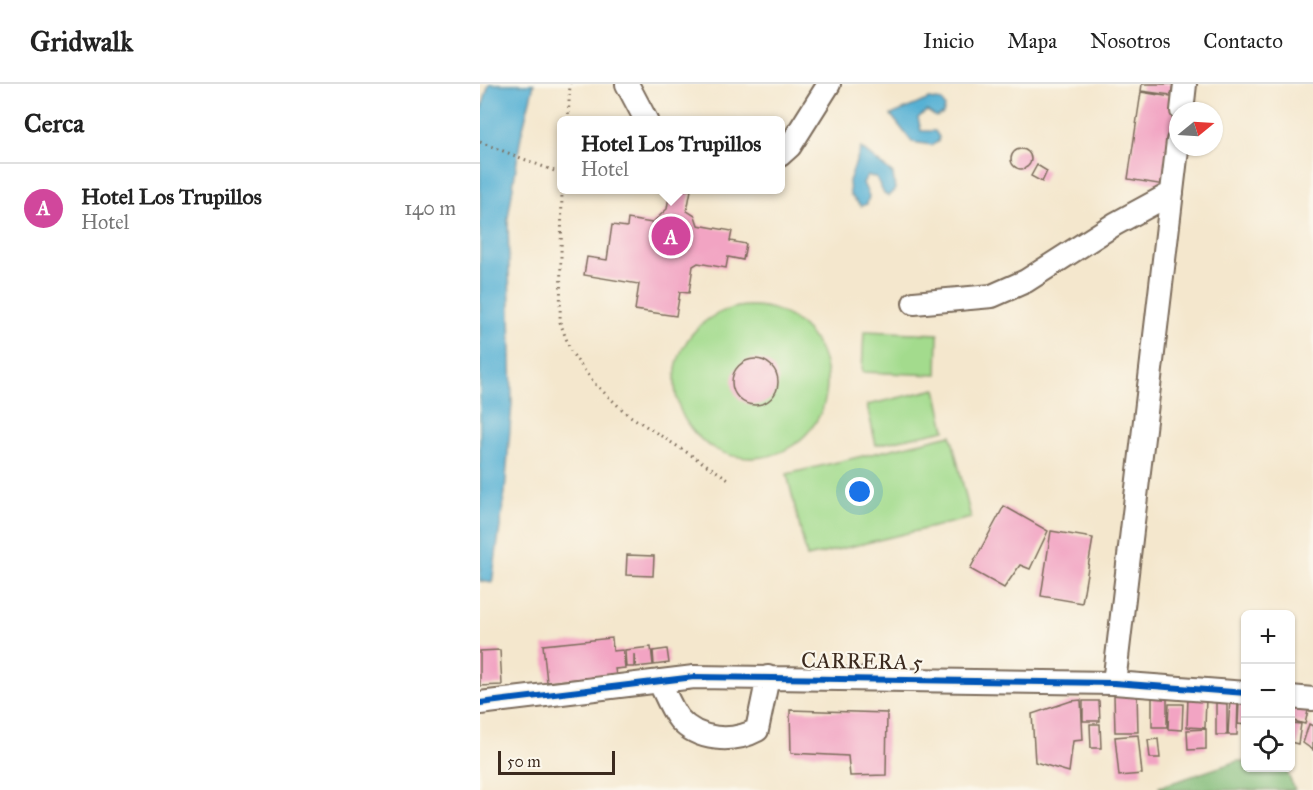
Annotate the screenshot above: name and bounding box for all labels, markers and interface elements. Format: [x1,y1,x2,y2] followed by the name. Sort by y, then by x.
[30,24,133,59] text: Gridwalk
[923,28,974,54] text: Inicio
[1007,28,1057,54] text: Mapa
[1090,28,1170,54] text: Nosotros
[1203,28,1283,54] text: Contacto
[1169,102,1223,156] north arrow
[24,107,84,139] text: Cerca
[557,116,785,194] popup
[581,130,761,157] text: Hotel Los Trupillos
[581,157,629,181] text: Hotel
[81,183,262,210] text: Hotel Los Trupillos
[37,196,50,220] text: A
[404,196,456,220] text: 140 m
[81,210,129,234] text: Hotel
[652,214,690,258] pin: A
[845,477,874,506] your location
[1241,610,1295,772] map controls
[1241,610,1295,664] button: +
[801,646,923,676] street label: CARRERA 5
[1241,664,1295,718] button: −
[1241,718,1295,772] button: locate
[498,748,615,776] scale bar
[507,752,541,771] text: 50 m

